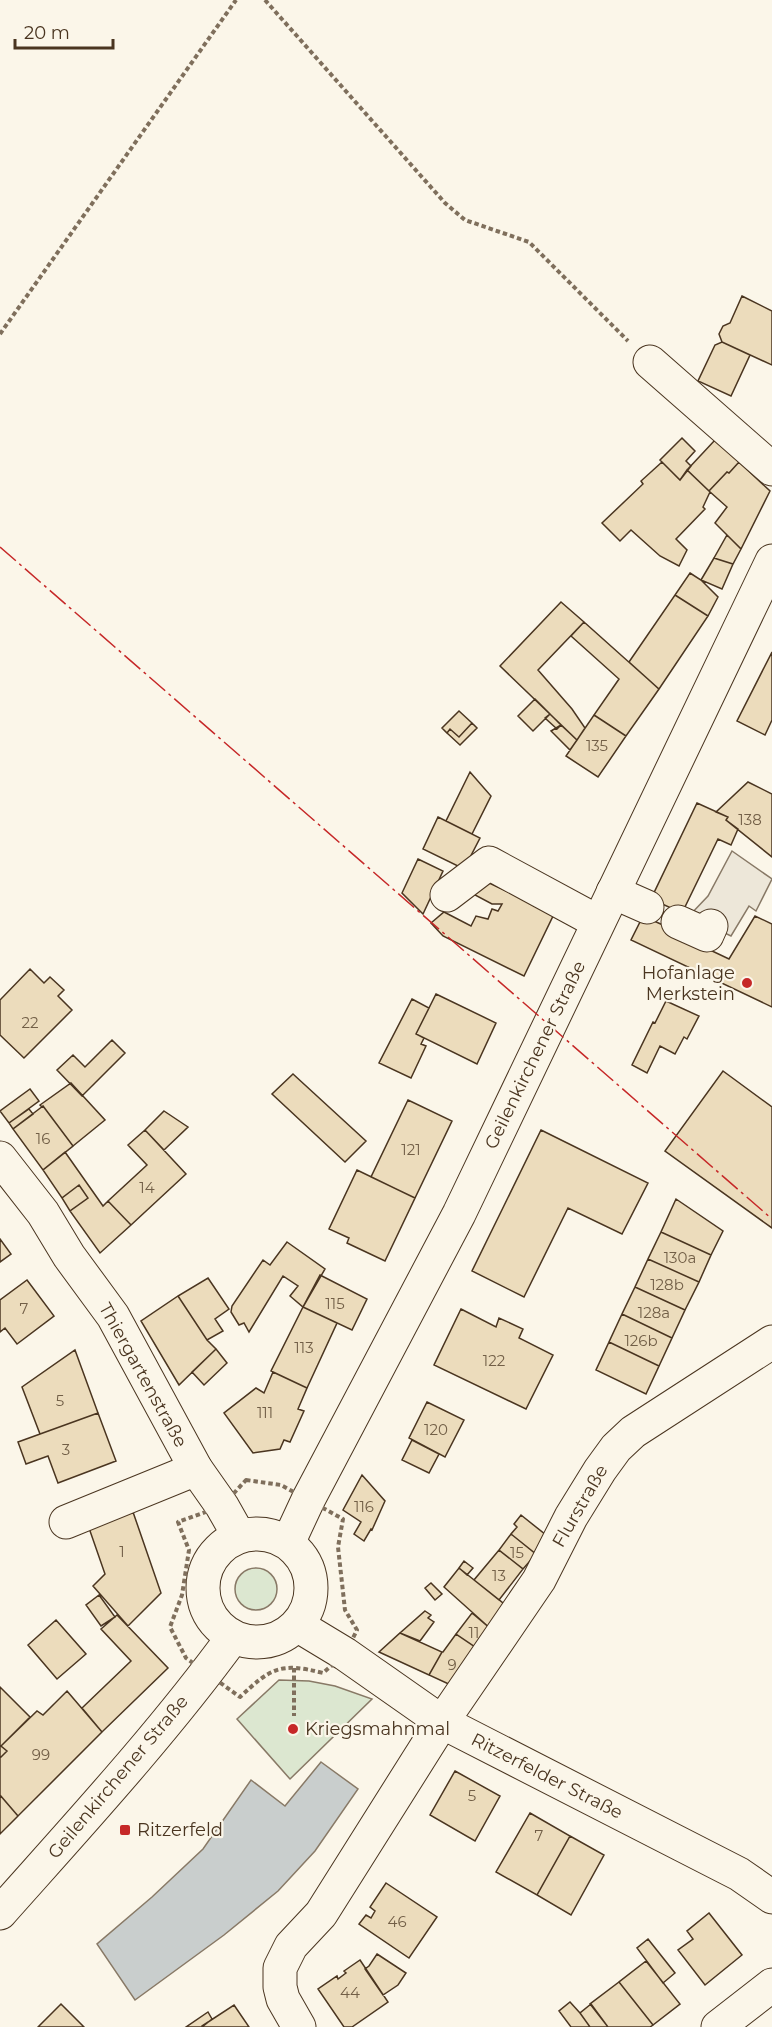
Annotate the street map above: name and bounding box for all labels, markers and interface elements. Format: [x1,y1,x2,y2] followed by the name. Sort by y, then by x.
[15,12,112,50] scale bar
[24,22,70,44] text: 20 m
[586,736,608,755] house number: 135
[738,810,762,829] house number: 138
[480,957,590,1153] street label: Geilenkirchener Straße
[642,962,735,1005] place label: Hofanlage Merkstein
[740,976,754,990] marker: Hofanlage Merkstein
[21,1013,39,1032] house number: 22
[36,1129,50,1148] house number: 16
[401,1140,421,1159] house number: 121
[139,1178,155,1197] house number: 14
[664,1248,696,1267] house number: 130a
[650,1275,684,1294] house number: 128b
[325,1294,345,1313] house number: 115
[20,1299,29,1318] house number: 7
[94,1299,192,1451] street label: Thiergartenstraße
[638,1303,670,1322] house number: 128a
[624,1331,658,1350] house number: 126b
[294,1338,314,1357] house number: 113
[483,1351,505,1370] house number: 122
[56,1391,64,1410] house number: 5
[257,1403,273,1422] house number: 111
[424,1420,448,1439] house number: 120
[62,1440,70,1459] house number: 3
[548,1461,612,1551] street label: Flurstraße
[354,1497,374,1516] house number: 116
[119,1542,125,1561] house number: 1
[510,1543,524,1562] house number: 15
[492,1566,506,1585] house number: 13
[469,1623,479,1642] house number: 11
[447,1655,457,1674] house number: 9
[43,1691,193,1863] street label: Geilenkirchener Straße
[305,1718,450,1740] place label: Kriegsmahnmal
[286,1722,300,1736] marker: Kriegsmahnmal
[468,1728,627,1824] street label: Ritzerfelder Straße
[32,1745,50,1764] house number: 99
[468,1786,476,1805] house number: 5
[137,1819,223,1841] place label: Ritzerfeld
[118,1823,132,1837] marker: Ritzerfeld
[535,1826,544,1845] house number: 7
[387,1912,407,1931] house number: 46
[340,1983,360,2002] house number: 44

